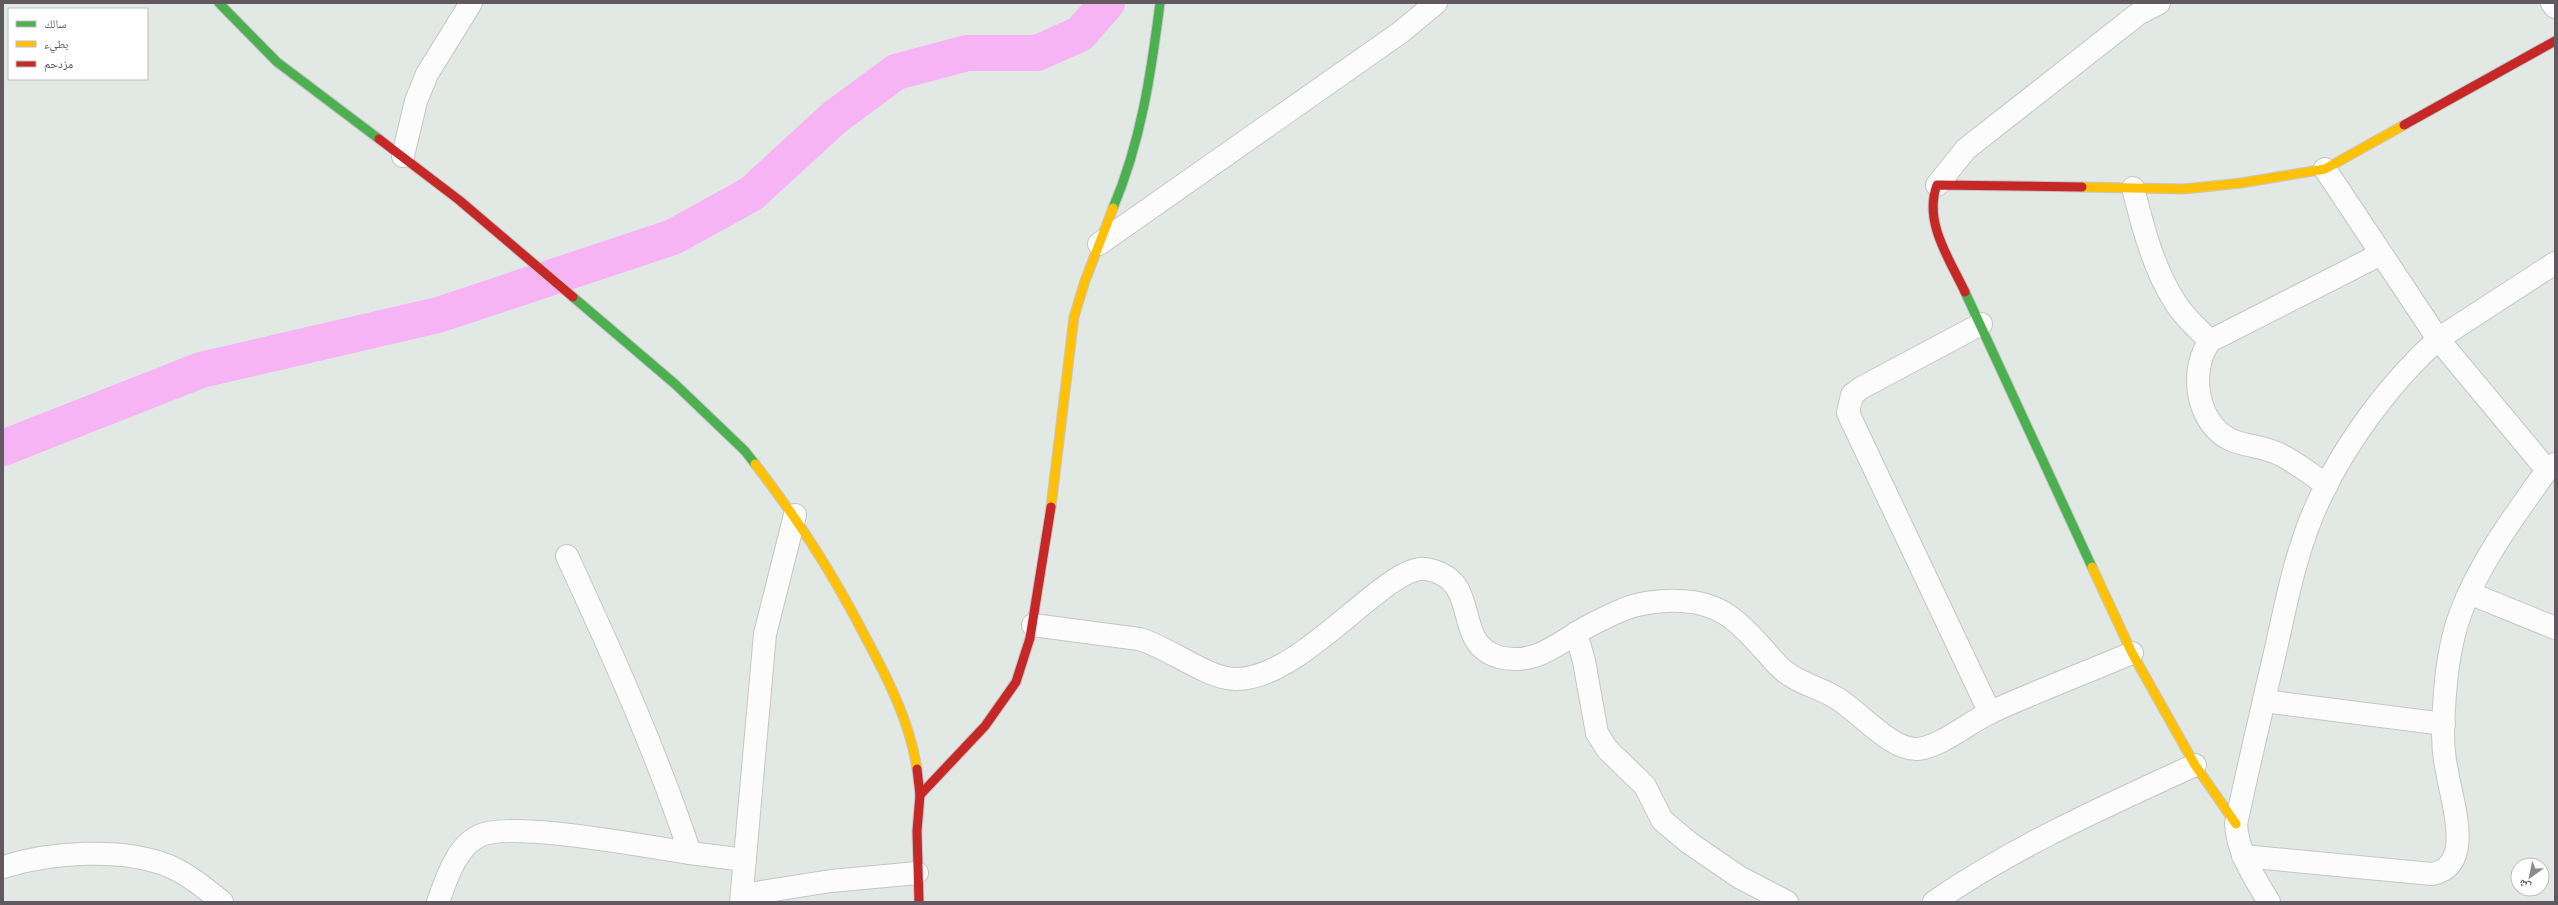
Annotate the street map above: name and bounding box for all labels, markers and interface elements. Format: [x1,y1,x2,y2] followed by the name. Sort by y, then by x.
[8,8,148,80] legend
[44,16,66,31] text: سالك
[44,36,68,54] text: بطيء
[44,56,73,72] text: مزدحم
[2510,857,2550,897] north arrow
[2516,875,2534,894] text: ش

